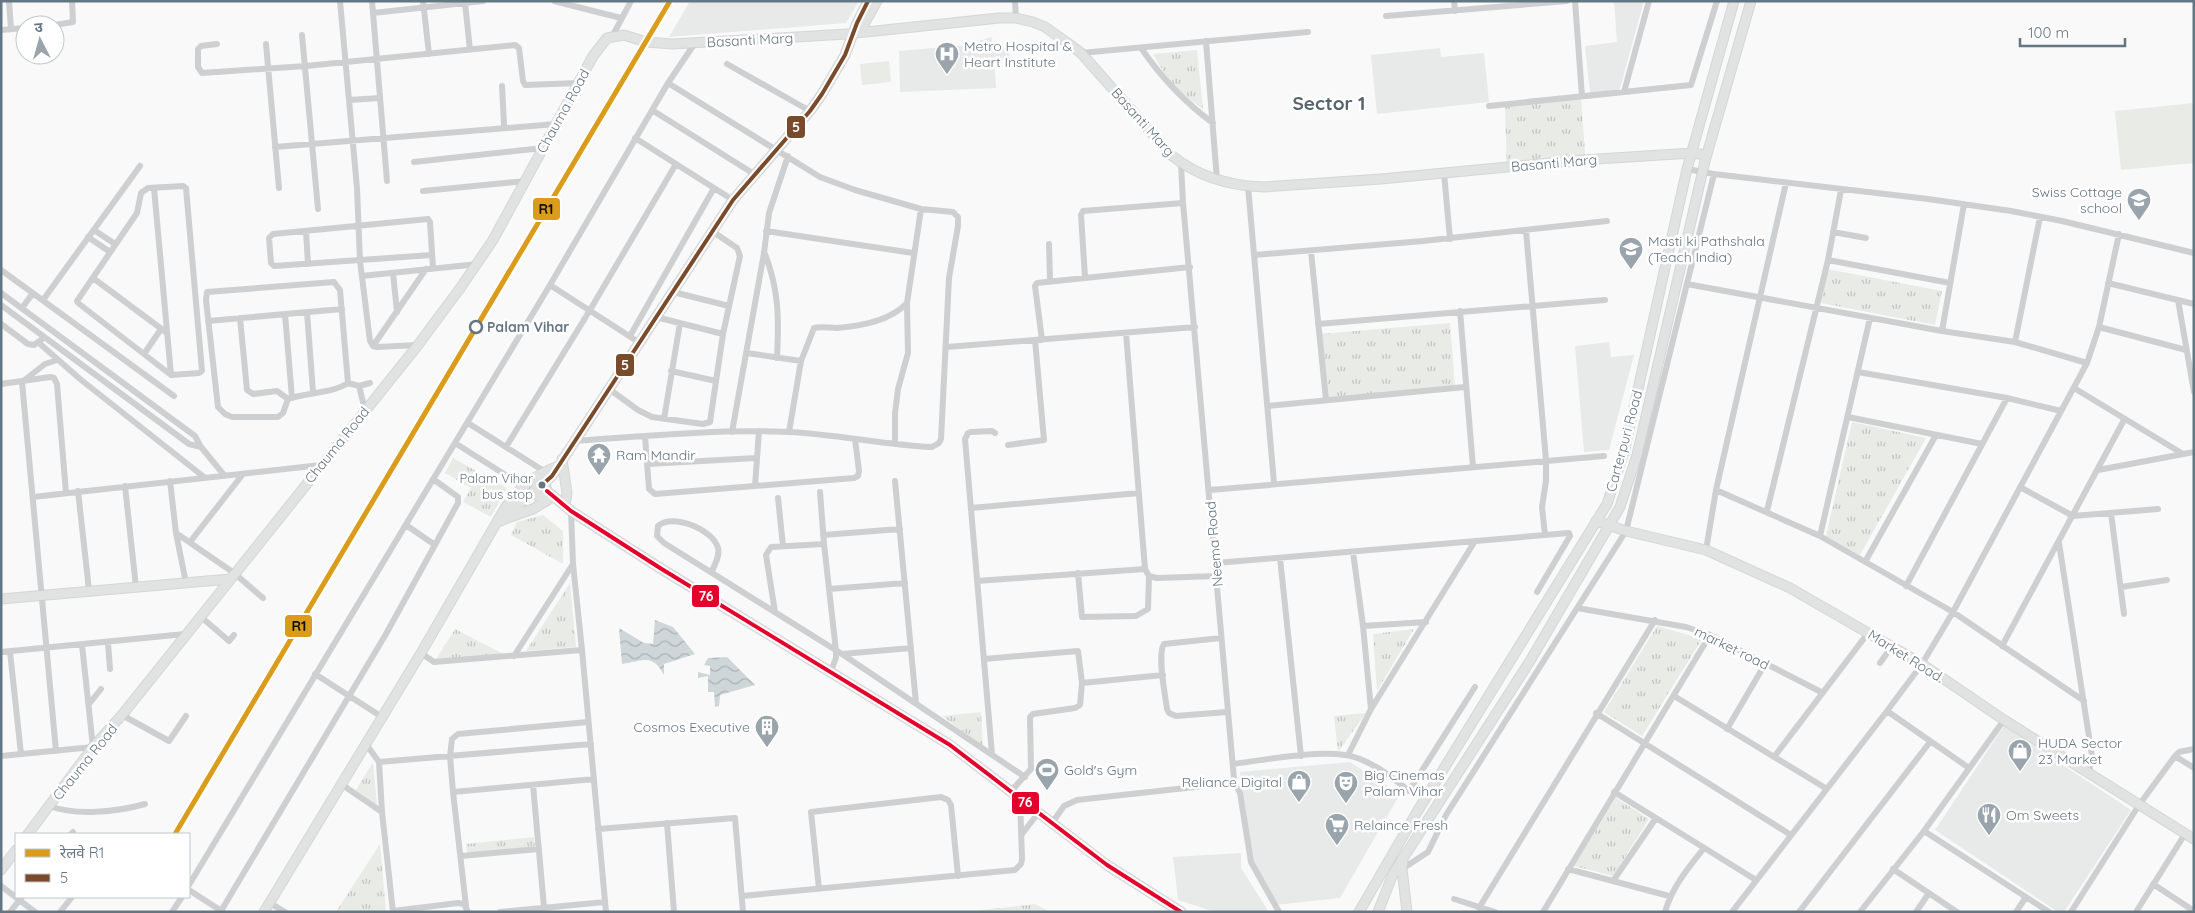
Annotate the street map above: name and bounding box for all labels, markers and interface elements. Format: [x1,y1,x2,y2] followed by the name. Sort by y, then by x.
[15,15,65,65] north arrow
[2020,15,2125,47] scale bar
[34,18,44,36] text: उ
[2028,23,2069,42] text: 100 m
[706,29,794,51] street label: Basanti Marg
[964,37,1072,71] place label: Metro Hospital & Heart Institute
[934,41,960,75] hospital icon: Metro Hospital & Heart Institute
[533,66,593,156] street label: Chauma Road
[1107,84,1179,160] street label: Basanti Marg
[1293,91,1365,115] district label: Sector 1
[786,115,806,139] line badge: 5
[792,118,800,136] text: 5
[1510,150,1598,176] street label: Basanti Marg
[2032,183,2122,217] place label: Swiss Cottage school
[2126,187,2152,221] school or university icon: Swiss Cottage school
[532,197,561,221] line badge: R1
[538,200,554,218] text: R1
[1648,232,1765,266] place label: Masti ki Pathshala (Teach India)
[1618,236,1644,270] school or university icon: Masti ki Pathshala (Teach India)
[487,318,569,336] place label: Palam Vihar
[469,320,483,334] marker: Palam Vihar
[615,353,635,377] line badge: 5
[621,356,629,374] text: 5
[1602,388,1646,494] street label: Carterpuri Road
[301,403,373,487] street label: Chauma Road
[586,442,612,476] temple icon: Ram Mandir
[616,446,696,464] place label: Ram Mandir
[459,470,533,502] place label: Palam Vihar bus stop
[537,480,547,490] marker: Palam Vihar bus stop
[1201,500,1227,588] street label: Neema Road
[691,584,720,608] line badge: 76
[698,587,714,605] text: 76
[284,614,313,638] line badge: R1
[291,617,307,635] text: R1
[1692,622,1772,674] street label: market road
[1865,625,1947,687] street label: Market Road.
[754,714,780,748] building icon: Cosmos Executive
[634,718,750,736] place label: Cosmos Executive
[49,720,121,804] street label: Chauma Road
[2038,734,2123,768] place label: HUDA Sector 23 Market
[2007,738,2033,772] shop icon: HUDA Sector 23 Market
[1034,757,1060,791] sports icon: Gold's Gym
[1064,761,1137,779] place label: Gold's Gym
[1364,766,1445,800] place label: Big Cinemas Palam Vihar
[1286,769,1312,803] shop icon: Reliance Digital
[1333,770,1359,804] theatre icon: Big Cinemas Palam Vihar
[1182,773,1282,791] place label: Reliance Digital
[1011,791,1040,815] line badge: 76
[1017,793,1033,811] text: 76
[1976,802,2002,836] restaurant icon: Om Sweets
[2006,806,2079,824] place label: Om Sweets
[1324,812,1350,846] supermarket icon: Relaince Fresh
[1354,816,1448,834] place label: Relaince Fresh
[15,833,190,898] legend
[59,843,104,862] text: रेलवे R1
[60,868,68,887] text: 5

